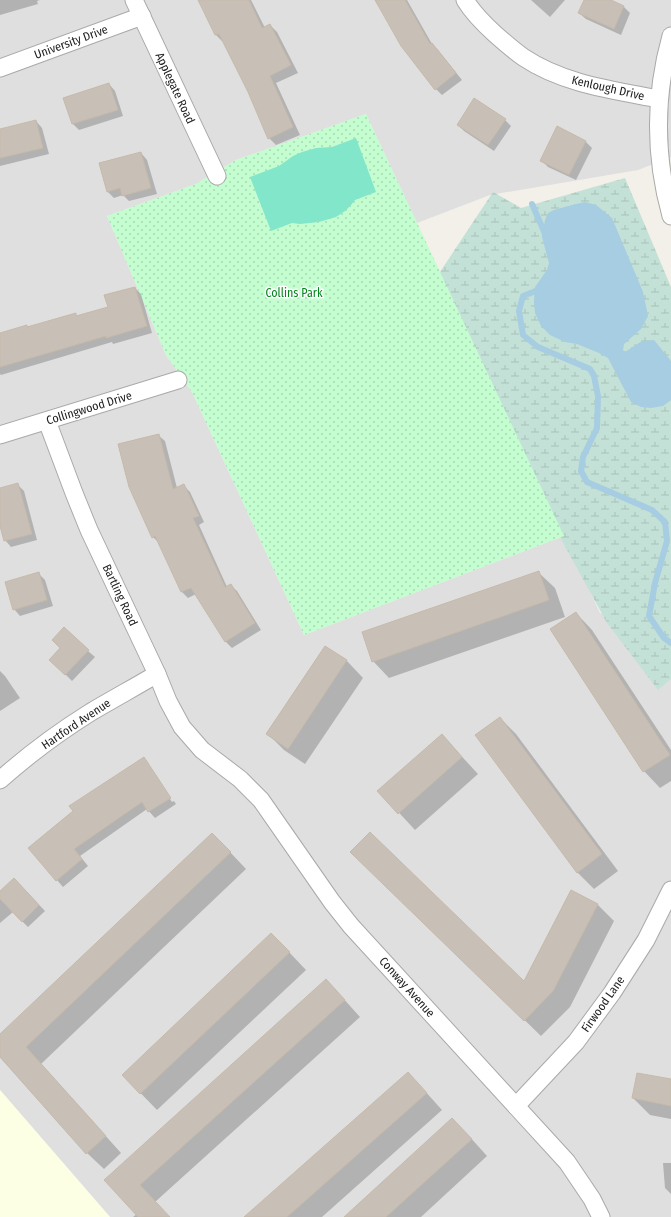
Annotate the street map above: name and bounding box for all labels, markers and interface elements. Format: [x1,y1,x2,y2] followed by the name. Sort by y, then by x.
[32,22,110,62] street label: University Drive
[152,50,198,126] street label: Applegate Road
[570,73,646,103] street label: Kenlough Drive
[265,286,323,300] park label: Collins Park
[45,388,133,428] street label: Collingwood Drive
[100,562,140,628] street label: Bartling Road
[39,696,113,752] street label: Hartford Avenue
[376,954,438,1020] street label: Conway Avenue
[579,973,627,1035] street label: Firwood Lane

